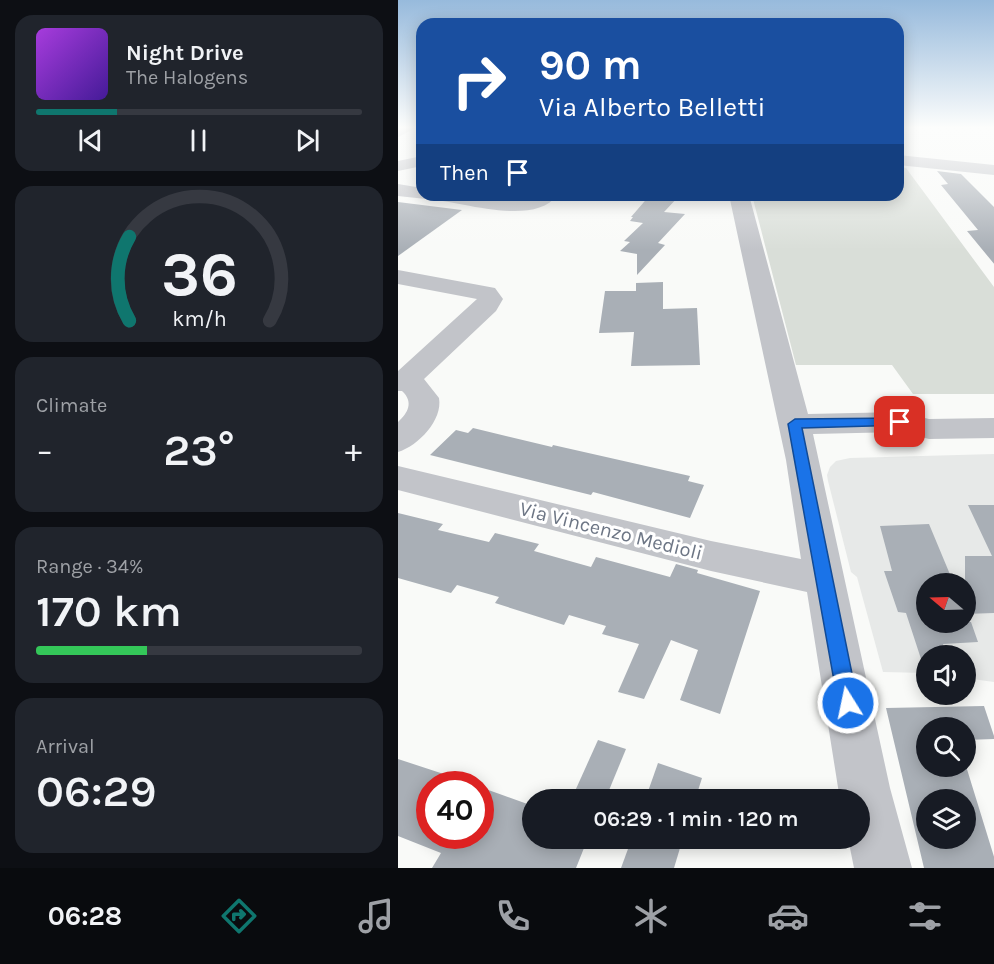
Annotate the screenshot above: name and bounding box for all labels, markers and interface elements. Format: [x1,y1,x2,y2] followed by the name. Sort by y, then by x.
[126,40,244,66] text: Night Drive
[539,40,642,90] text: 90 m
[440,42,518,120] icon: right
[126,66,248,89] text: The Halogens
[539,91,766,123] text: Via Alberto Belletti
[74,124,107,157] icon: previous
[182,124,215,157] icon: pause
[291,124,324,157] icon: next
[501,156,534,189] icon: arrive
[440,160,489,186] text: Then
[161,238,237,311] text: 36
[172,306,226,331] text: km/h
[36,394,107,417] text: Climate
[874,396,925,447] pin
[883,405,916,438] icon: arrive
[163,424,235,476] text: 23°
[36,431,53,469] text: −
[345,431,362,469] text: +
[517,497,705,565] street label: Via Vincenzo Medioli
[36,555,143,578] text: Range · 34%
[916,573,976,633] north arrow
[916,573,976,849] map controls
[36,585,182,637] text: 170 km
[916,645,976,705] button: sound
[816,671,880,735] position arrow
[916,717,976,777] button: search
[36,735,95,758] text: Arrival
[36,765,157,817] text: 06:29
[416,771,494,849] speed limit sign: 40
[916,789,976,849] button: layers
[593,806,799,832] text: 06:29 · 1 min · 120 m
[218,895,260,937] icon: directions
[355,895,397,937] icon: music
[492,895,534,937] icon: phone
[630,895,672,937] icon: climate
[767,895,809,937] icon: car
[904,895,946,937] icon: filters
[48,900,122,932] text: 06:28

